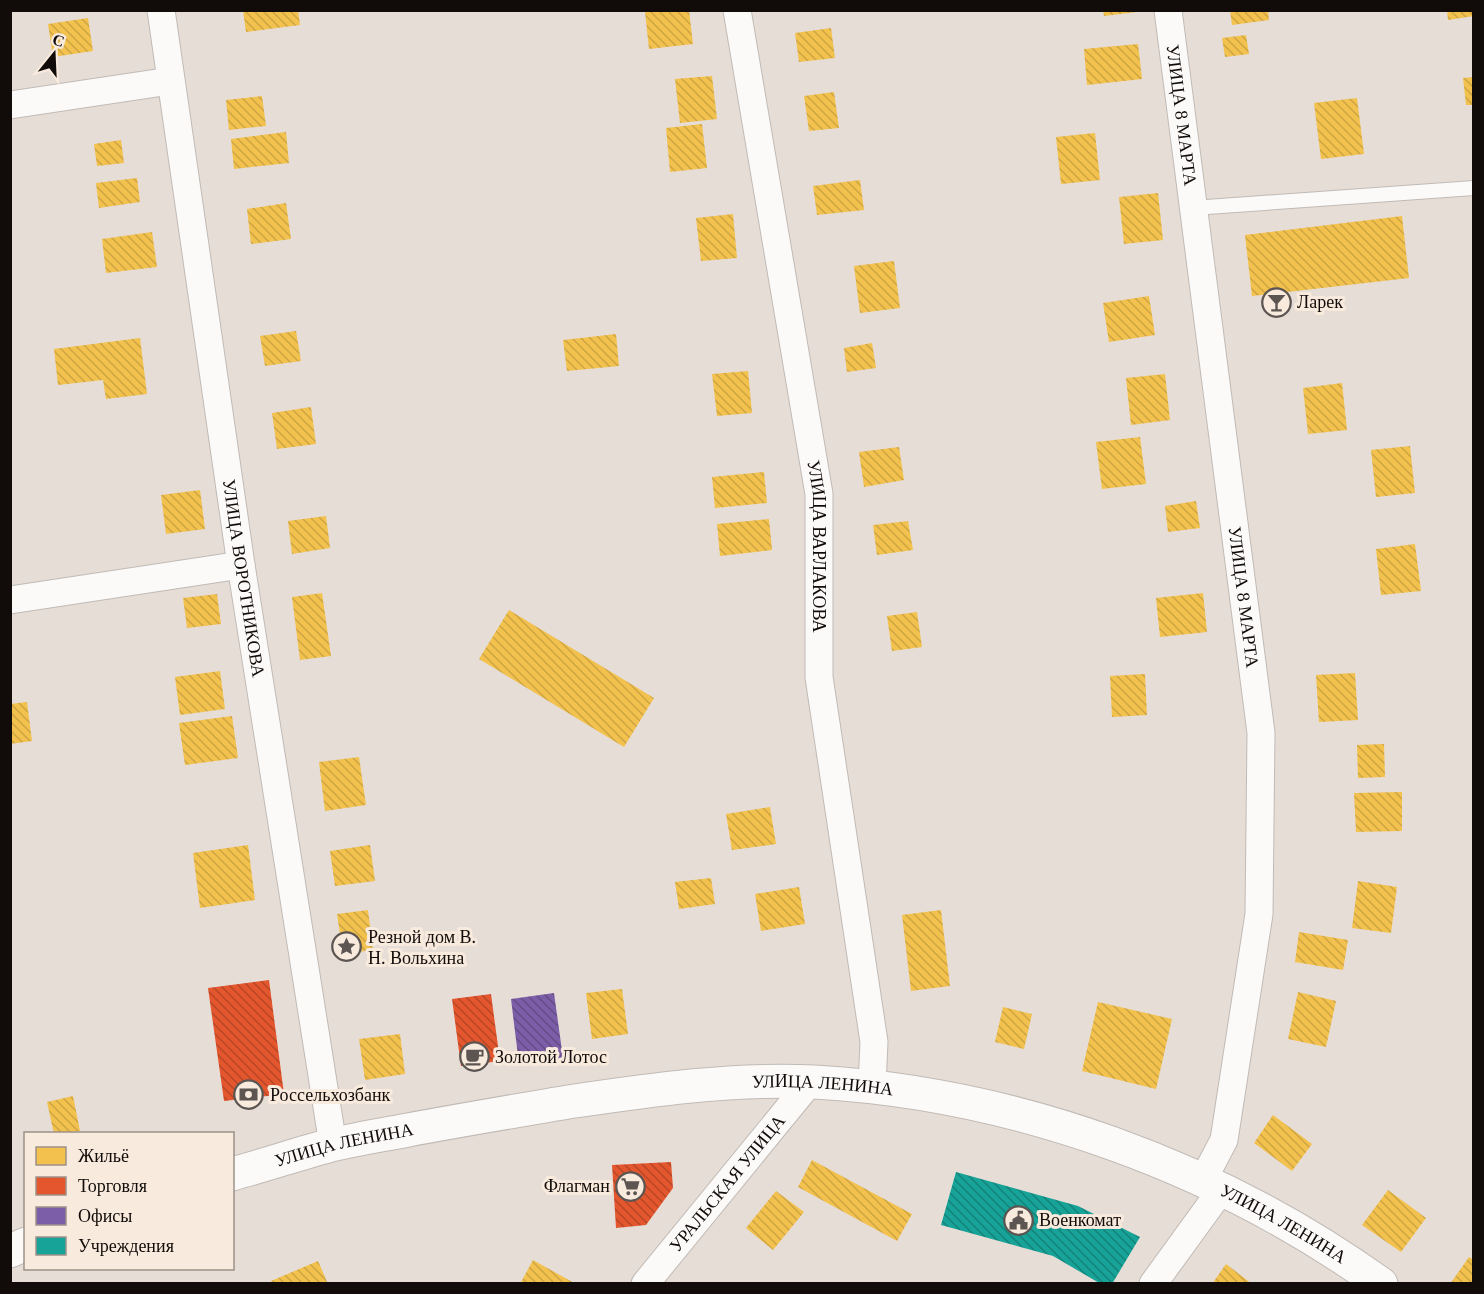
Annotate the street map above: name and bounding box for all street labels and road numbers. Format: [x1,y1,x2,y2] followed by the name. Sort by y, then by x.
[1163,43,1201,187] street label: УЛИЦА 8 МАРТА
[803,459,829,632] street label: УЛИЦА ВАРЛАКОВА
[219,478,269,678] street label: УЛИЦА ВОРОТНИКОВА
[1225,525,1263,669] street label: УЛИЦА 8 МАРТА
[752,1071,894,1099] street label: УЛИЦА ЛЕНИНА
[665,1111,789,1256] street label: УРАЛЬСКАЯ УЛИЦА
[272,1119,415,1171] street label: УЛИЦА ЛЕНИНА
[1217,1180,1350,1267] street label: УЛИЦА ЛЕНИНА

